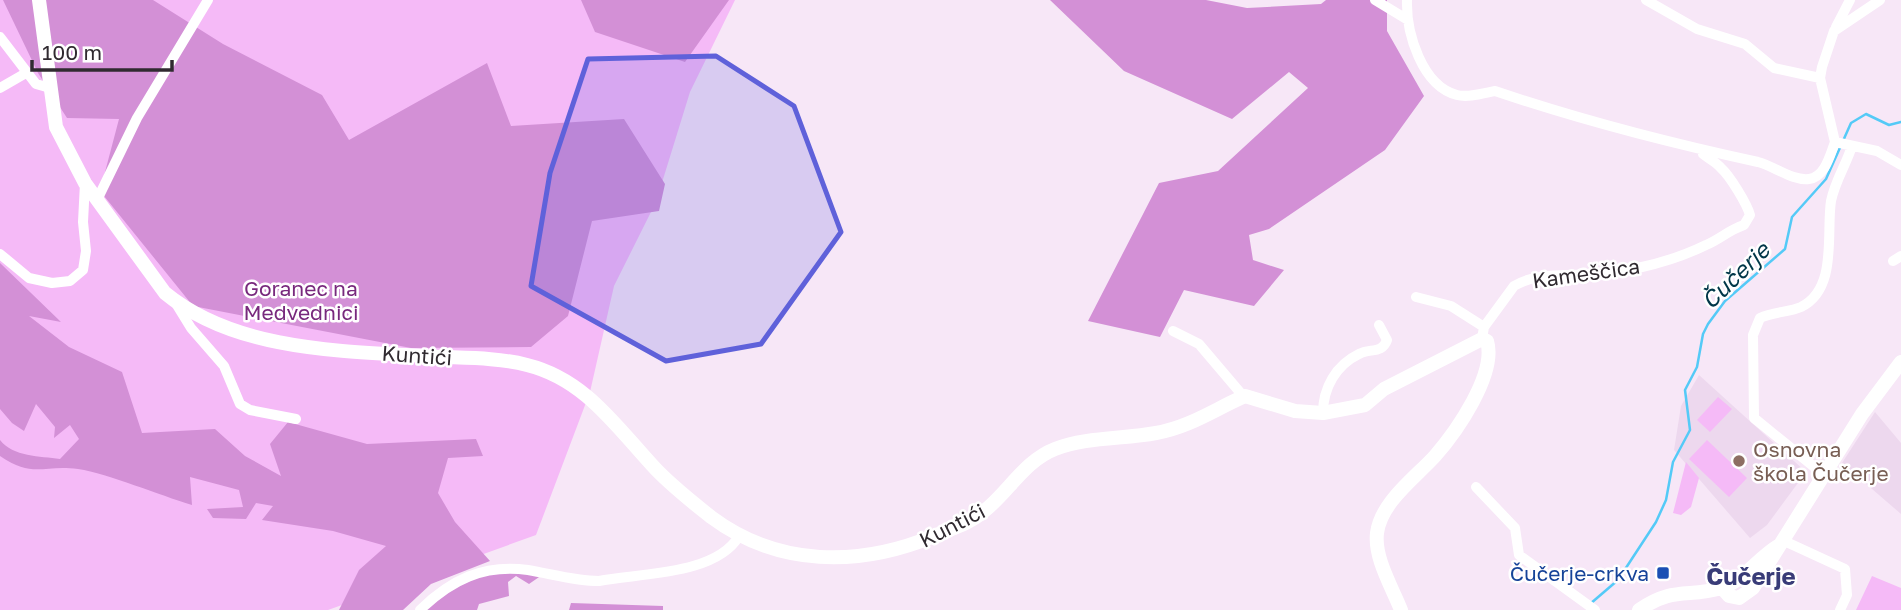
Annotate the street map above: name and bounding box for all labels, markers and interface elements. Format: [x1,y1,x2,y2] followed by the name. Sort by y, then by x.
[32,28,172,72] scale bar
[42,39,102,65] text: 100 m
[1695,235,1776,314] water label: Čučerje
[1530,253,1642,293] street label: Kameščica
[243,275,359,325] park label: Goranec na Medvednici
[381,340,453,370] street label: Kuntići
[1753,436,1889,486] place label: Osnovna škola Čučerje
[1731,453,1747,469] marker: Osnovna škola Čučerje
[915,497,989,553] street label: Kuntići
[1510,560,1649,586] place label: Čučerje-crkva
[1706,561,1796,590] district label: Čučerje
[1655,565,1671,581] marker: Čučerje-crkva

